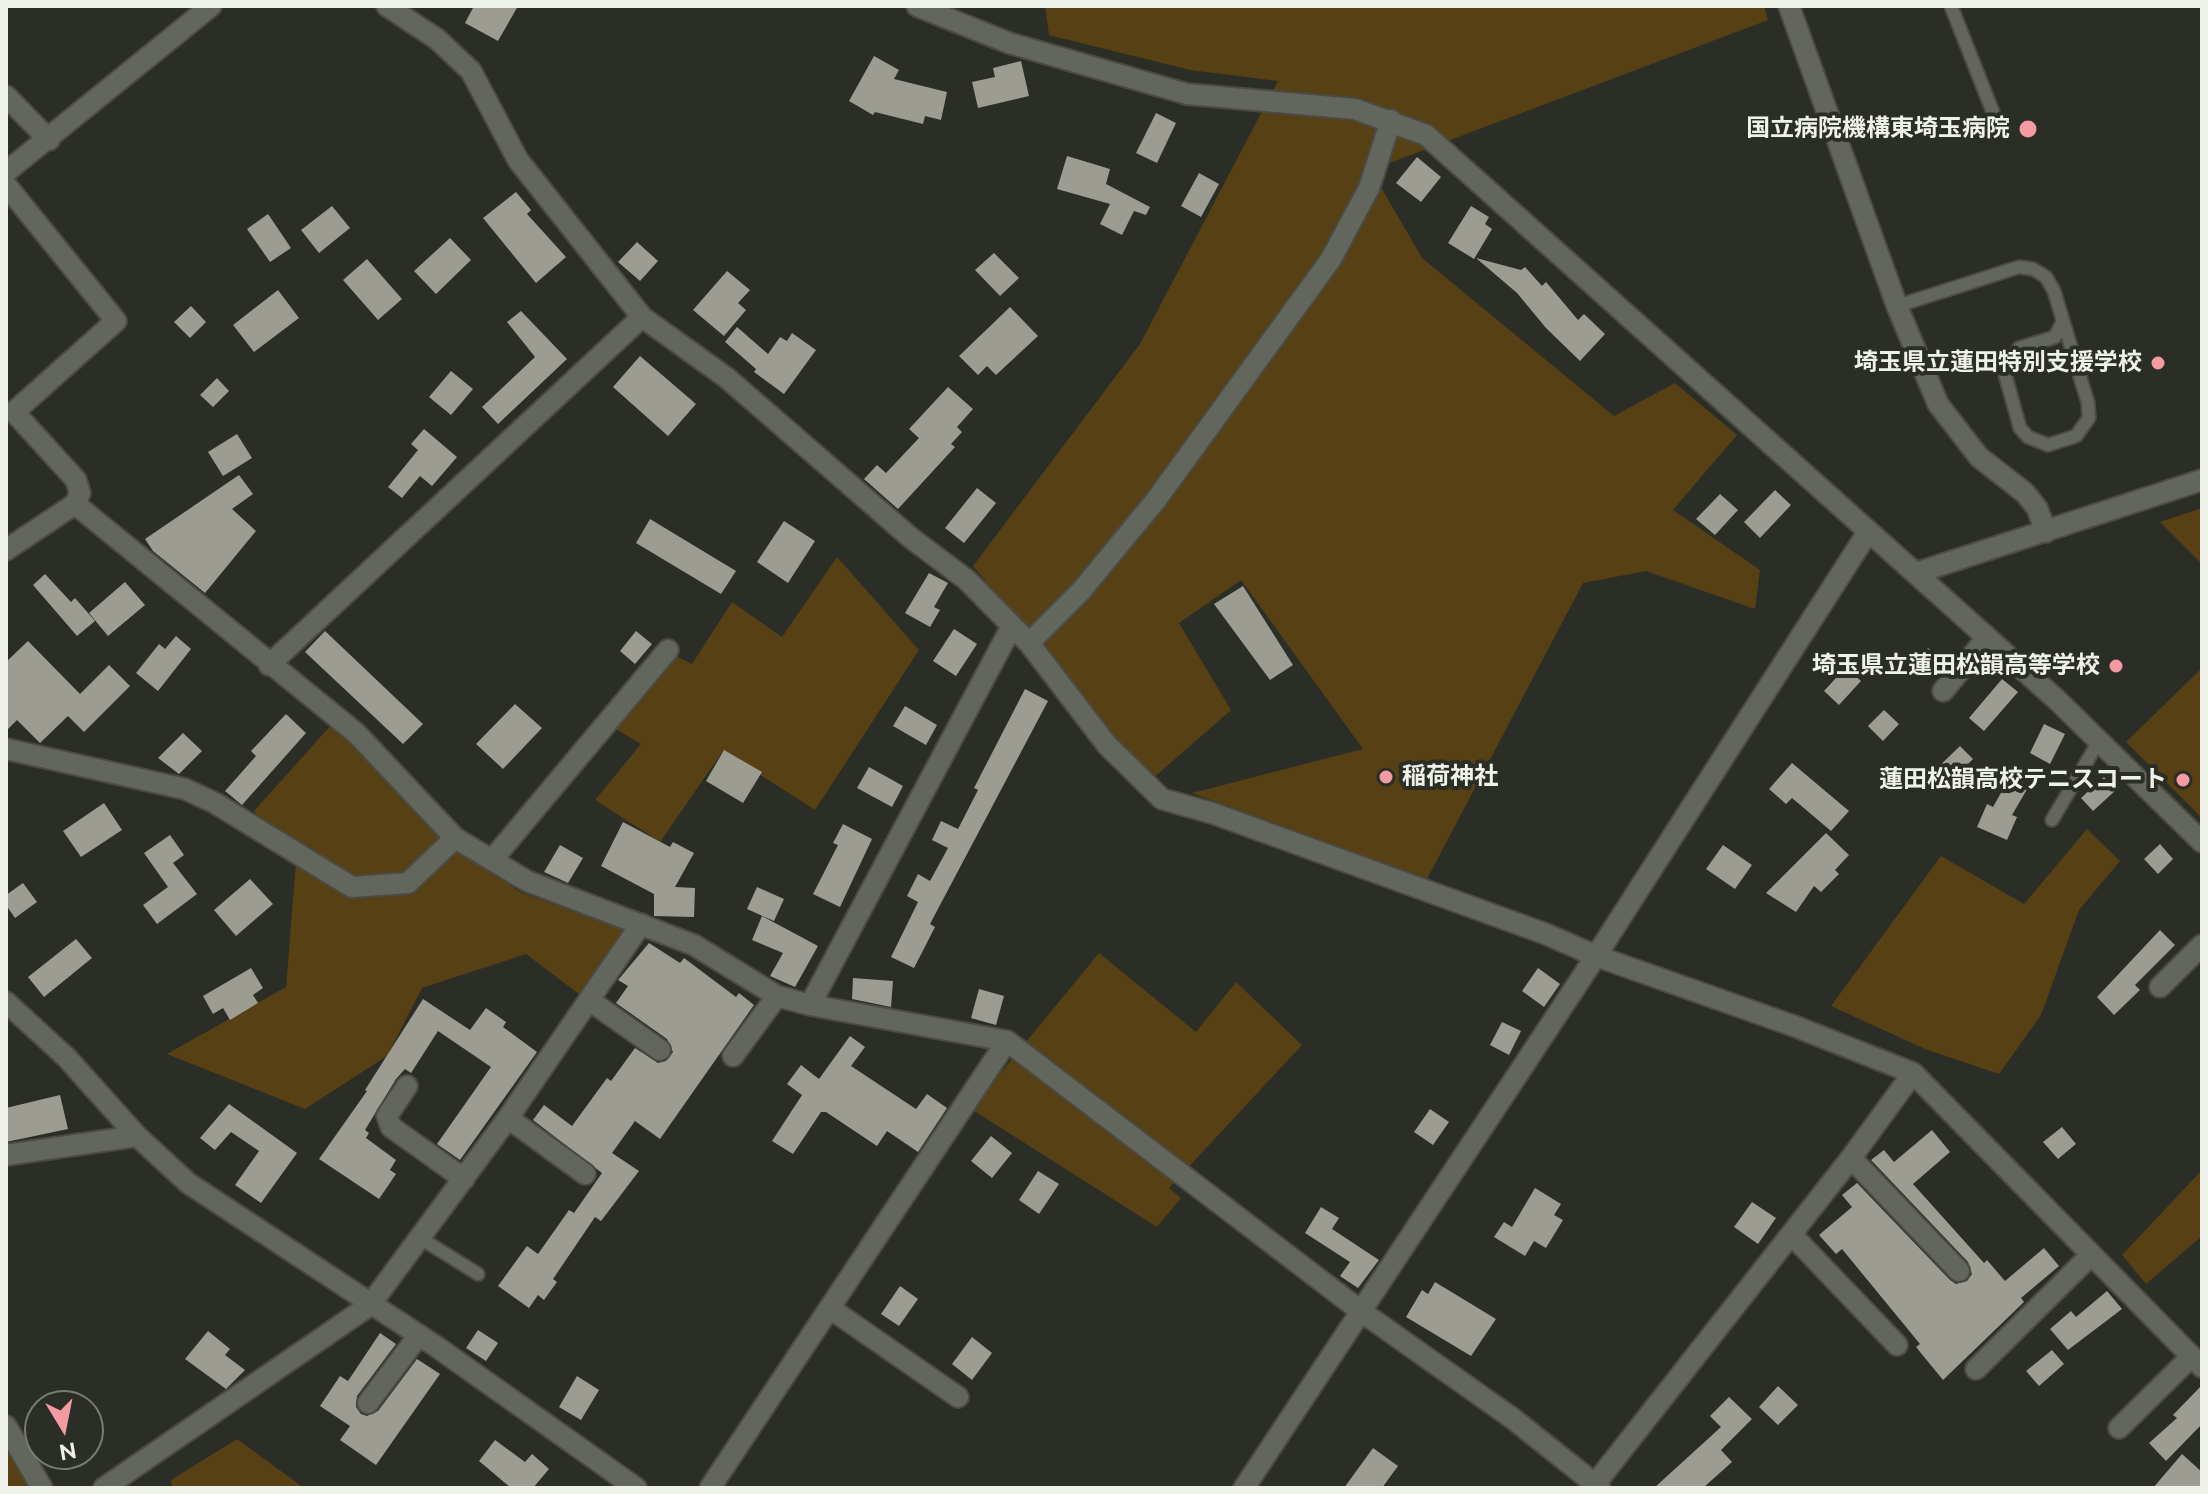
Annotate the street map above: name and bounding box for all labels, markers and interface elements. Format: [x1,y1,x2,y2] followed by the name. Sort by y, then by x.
[1746,115,2010,143] place label: 国立病院機構東埼玉病院
[2017,118,2039,140] marker: 国立病院機構東埼玉病院
[1854,349,2142,377] place label: 埼玉県立蓮田特別支援学校
[2149,354,2167,372] marker: 埼玉県立蓮田特別支援学校
[1812,652,2100,680] place label: 埼玉県立蓮田松韻高等学校
[2107,657,2125,675] marker: 埼玉県立蓮田松韻高等学校
[1402,763,1498,791] place label: 稲荷神社
[1879,766,2167,794] place label: 蓮田松韻高校テニスコート
[1377,768,1395,786] marker: 稲荷神社
[2174,771,2192,789] marker: 蓮田松韻高校テニスコート
[24,1390,104,1470] north arrow
[57,1437,78,1466] text: N

